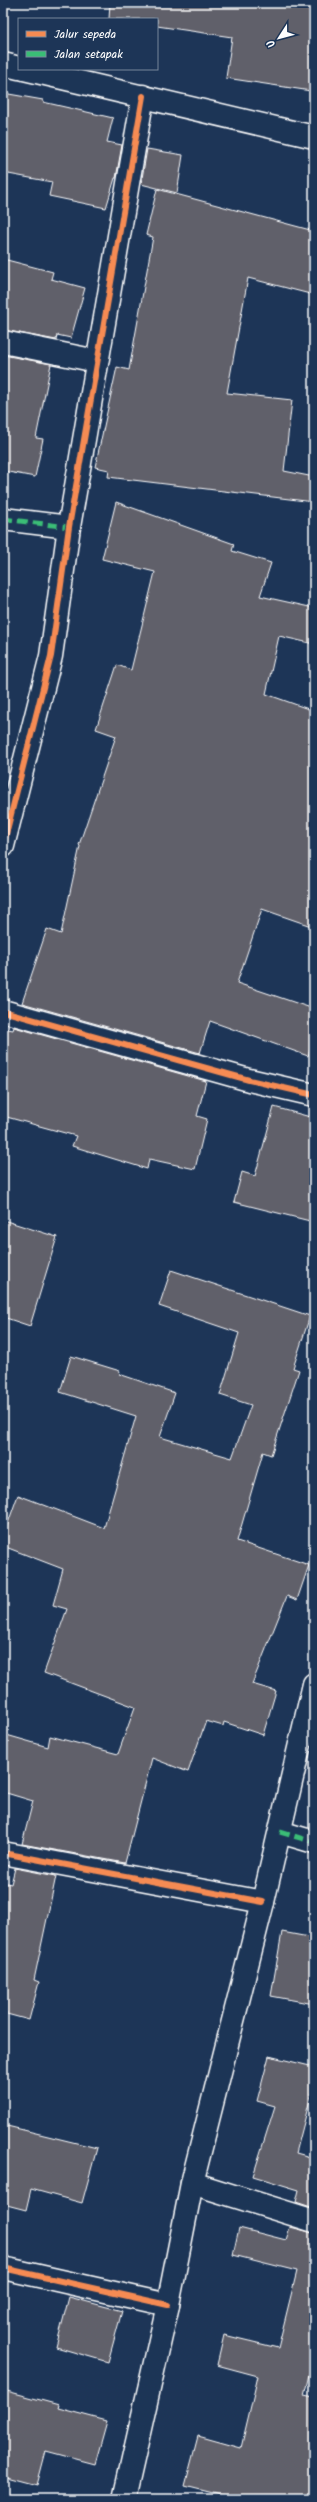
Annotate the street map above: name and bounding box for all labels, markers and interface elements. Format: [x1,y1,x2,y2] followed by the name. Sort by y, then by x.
[18,18,158,70] legend
[259,18,299,58] north arrow
[54,25,116,44] text: Jalur sepeda
[262,35,281,51] text: U
[54,45,123,64] text: Jalan setapak

